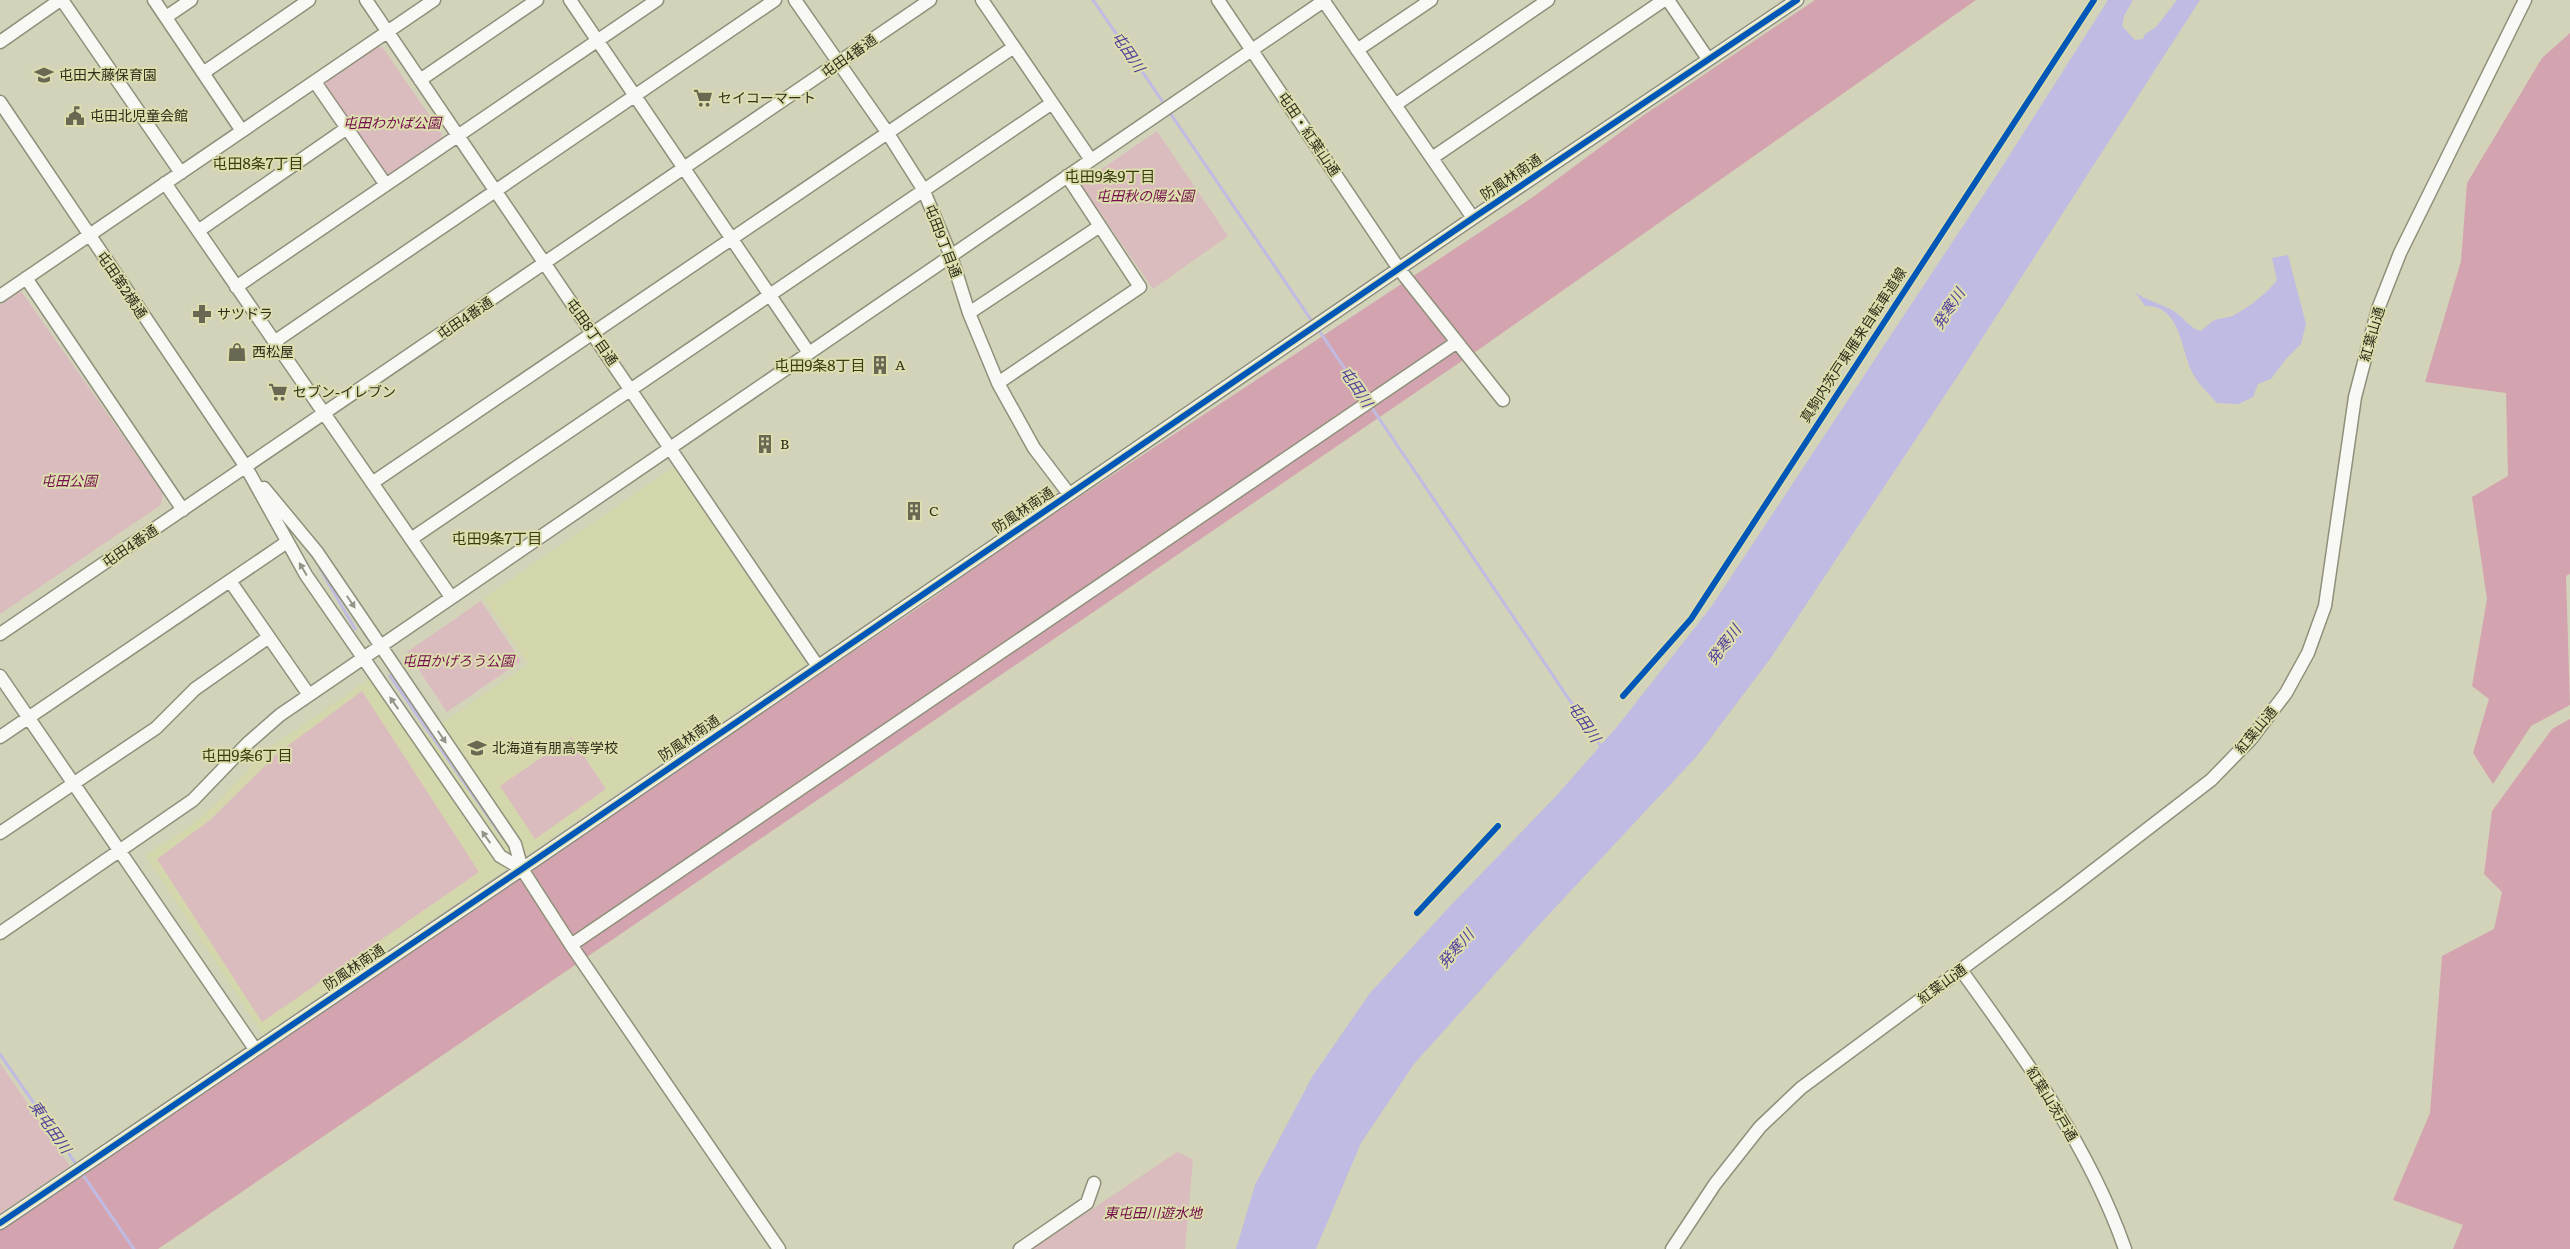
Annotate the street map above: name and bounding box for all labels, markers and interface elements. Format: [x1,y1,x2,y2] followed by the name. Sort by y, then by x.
[1107,26,1152,78] water label: 屯田川
[817,29,880,82] street label: 屯田4番通
[33,64,55,86] school or university icon: 屯田大藤保育園
[59,64,157,84] place label: 屯田大藤保育園
[692,87,714,109] supermarket icon: セイコーマート
[718,87,816,107] place label: セイコーマート
[1274,87,1346,180] street label: 屯田・紅葉山通
[64,105,86,127] public building icon: 屯田北児童会館
[90,105,188,125] place label: 屯田北児童会館
[343,112,443,132] park label: 屯田わかば公園
[1476,148,1545,204] street label: 防風林南通
[213,151,303,174] district label: 屯田8条7丁目
[1065,164,1155,187] district label: 屯田9条9丁目
[1096,185,1196,205] park label: 屯田秋の陽公園
[921,201,967,280] street label: 屯田9丁目通
[93,247,153,322] street label: 屯田第2横通
[1794,263,1910,426] street label: 真駒内茨戸東雁来自転車道線
[1926,281,1971,333] water label: 発寒川
[432,291,496,343] street label: 屯田4番通
[562,294,623,369] street label: 屯田8丁目通
[191,303,213,325] pharmacy icon: サツドラ
[217,303,273,323] place label: サツドラ
[2354,304,2388,363] street label: 紅葉山通
[226,341,248,363] shop icon: 西松屋
[252,341,294,361] place label: 西松屋
[774,353,866,376] district label: 屯田9条8丁目
[869,354,891,376] building icon: A
[895,354,906,374] place label: A
[1335,361,1380,413] water label: 屯田川
[267,381,289,403] supermarket icon: セブン-イレブン
[293,381,396,401] place label: セブン-イレブン
[754,433,776,455] building icon: B
[780,433,789,453] place label: B
[41,470,99,490] park label: 屯田公園
[988,481,1057,537] street label: 防風林南通
[903,500,925,522] building icon: C
[929,500,939,520] place label: C
[97,519,161,571] street label: 屯田4番通
[452,526,542,549] district label: 屯田9条7丁目
[298,562,307,576] one-way arrow
[346,595,356,609] one-way arrow
[1700,618,1747,669] water label: 発寒川
[402,650,516,670] park label: 屯田かげろう公園
[1563,696,1608,748] water label: 屯田川
[389,697,399,710] one-way arrow
[2230,701,2281,757] street label: 紅葉山通
[654,709,723,765] street label: 防風林南通
[437,730,447,743] one-way arrow
[466,737,488,759] school or university icon: 北海道有朋高等学校
[492,737,618,757] place label: 北海道有朋高等学校
[202,743,292,766] district label: 屯田9条6丁目
[481,830,491,844] one-way arrow
[1431,922,1480,973] water label: 発寒川
[319,938,388,994] street label: 防風林南通
[1913,959,1970,1008] street label: 紅葉山通
[2023,1062,2083,1145] street label: 紅葉山茨戸通
[25,1095,79,1159] water label: 東屯田川
[1104,1202,1204,1222] park label: 東屯田川遊水地

